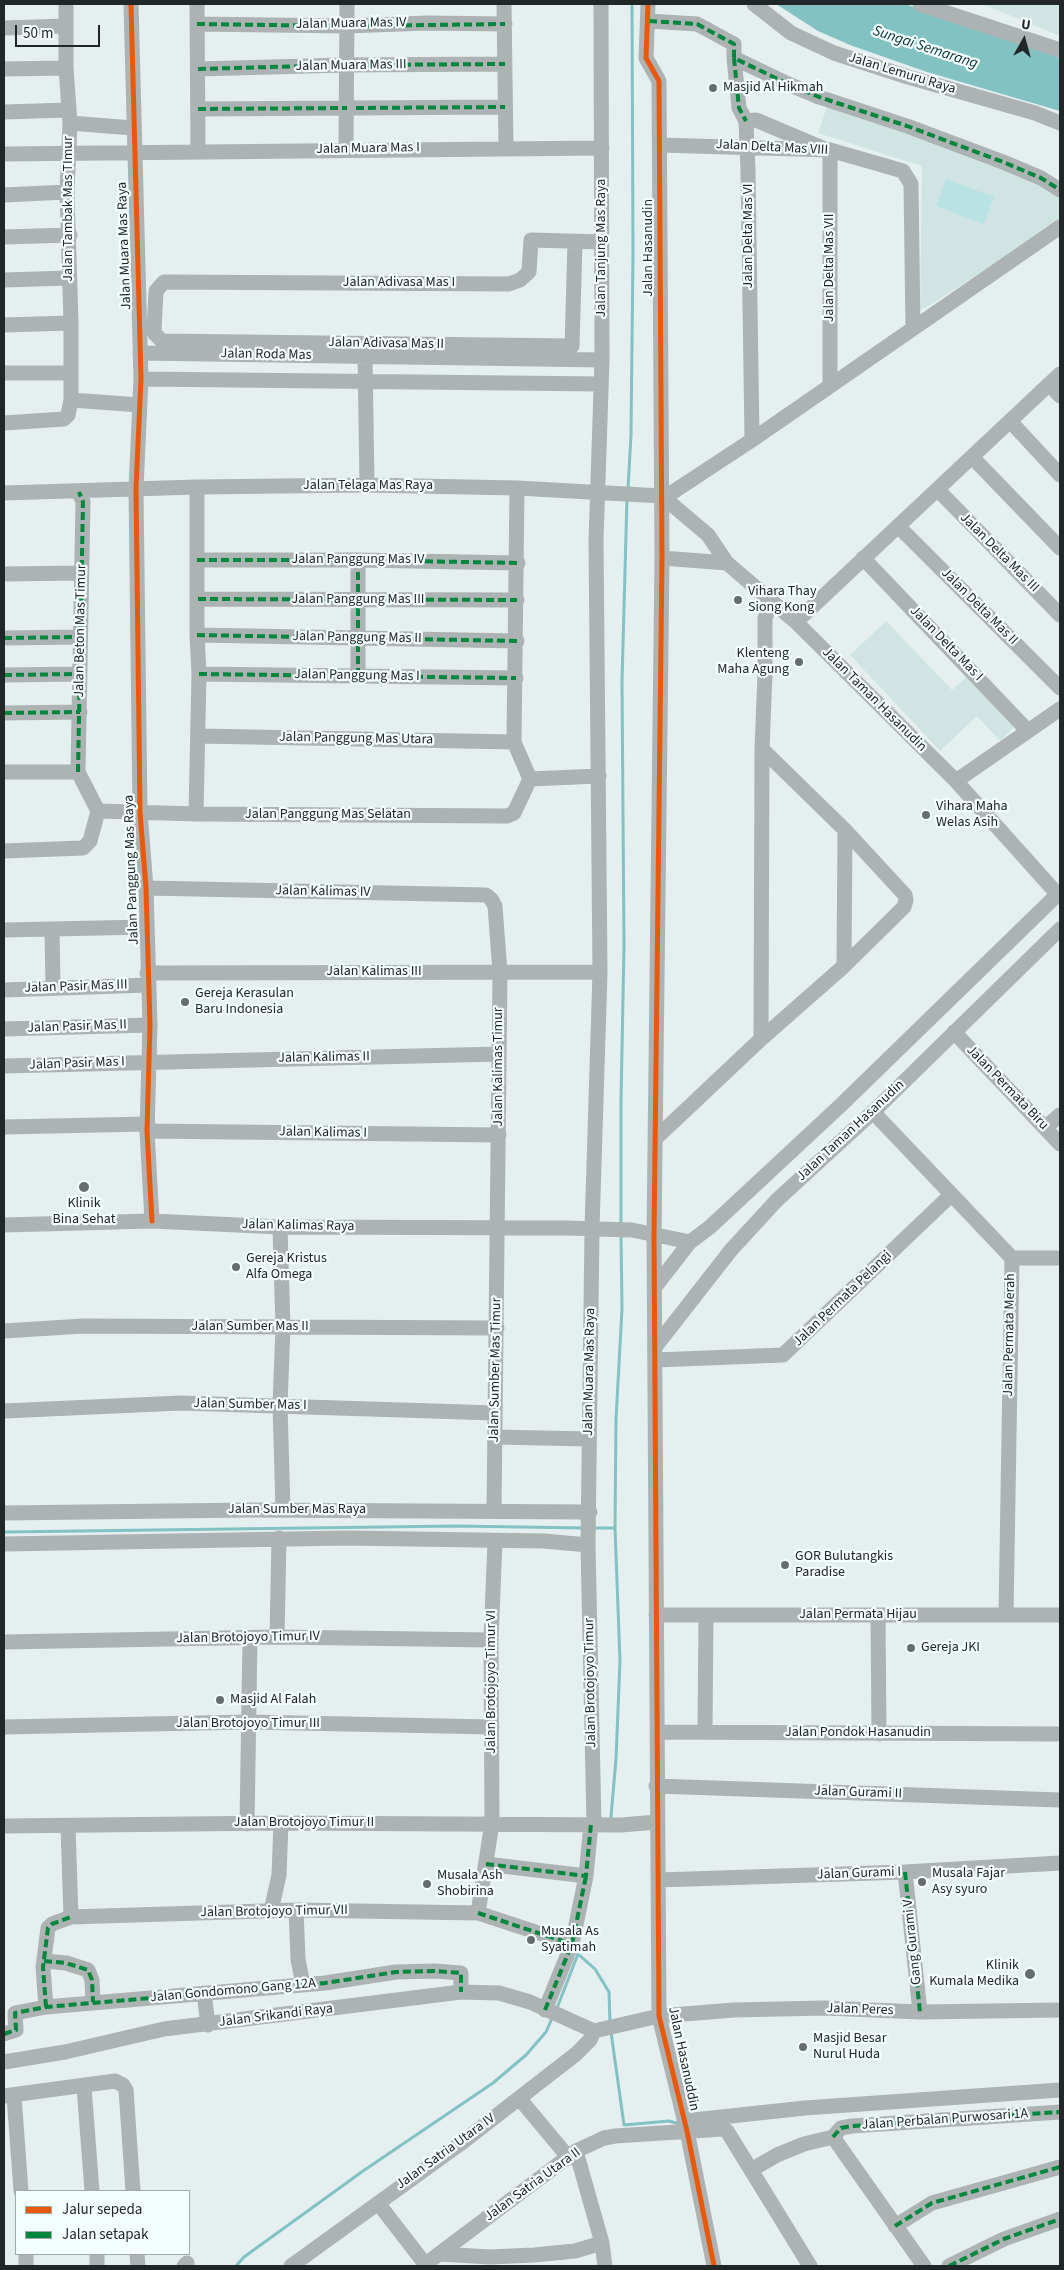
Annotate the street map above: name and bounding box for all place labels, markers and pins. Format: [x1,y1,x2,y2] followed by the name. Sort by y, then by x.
[723,80,823,96] place label: Masjid Al Hikmah
[707,82,719,94] marker: Masjid Al Hikmah
[748,584,816,616] place label: Vihara Thay Siong Kong
[732,594,744,606] marker: Vihara Thay Siong Kong
[717,646,789,679] place label: Klenteng Maha Agung
[793,656,805,668] marker: Klenteng Maha Agung
[936,799,1008,832] place label: Vihara Maha Welas Asih
[920,809,932,821] marker: Vihara Maha Welas Asih
[195,986,294,1019] place label: Gereja Kerasulan Baru Indonesia
[179,996,191,1008] marker: Gereja Kerasulan Baru Indonesia
[77,1180,91,1194] marker: Klinik Bina Sehat
[53,1196,115,1228] place label: Klinik Bina Sehat
[246,1251,327,1284] place label: Gereja Kristus Alfa Omega
[230,1261,242,1273] marker: Gereja Kristus Alfa Omega
[795,1549,893,1581] place label: GOR Bulutangkis Paradise
[779,1559,791,1571] marker: GOR Bulutangkis Paradise
[921,1640,980,1656] place label: Gereja JKI
[905,1642,917,1654] marker: Gereja JKI
[230,1692,316,1708] place label: Masjid Al Falah
[214,1694,226,1706] marker: Masjid Al Falah
[932,1866,1005,1898] place label: Musala Fajar Asy syuro
[437,1868,503,1900] place label: Musala Ash Shobirina
[916,1876,928,1888] marker: Musala Fajar Asy syuro
[421,1878,433,1890] marker: Musala Ash Shobirina
[541,1924,599,1956] place label: Musala As Syatimah
[525,1934,537,1946] marker: Musala As Syatimah
[929,1958,1019,1990] place label: Klinik Kumala Medika
[1023,1967,1037,1981] marker: Klinik Kumala Medika
[813,2031,887,2064] place label: Masjid Besar Nurul Huda
[797,2041,809,2053] marker: Masjid Besar Nurul Huda

